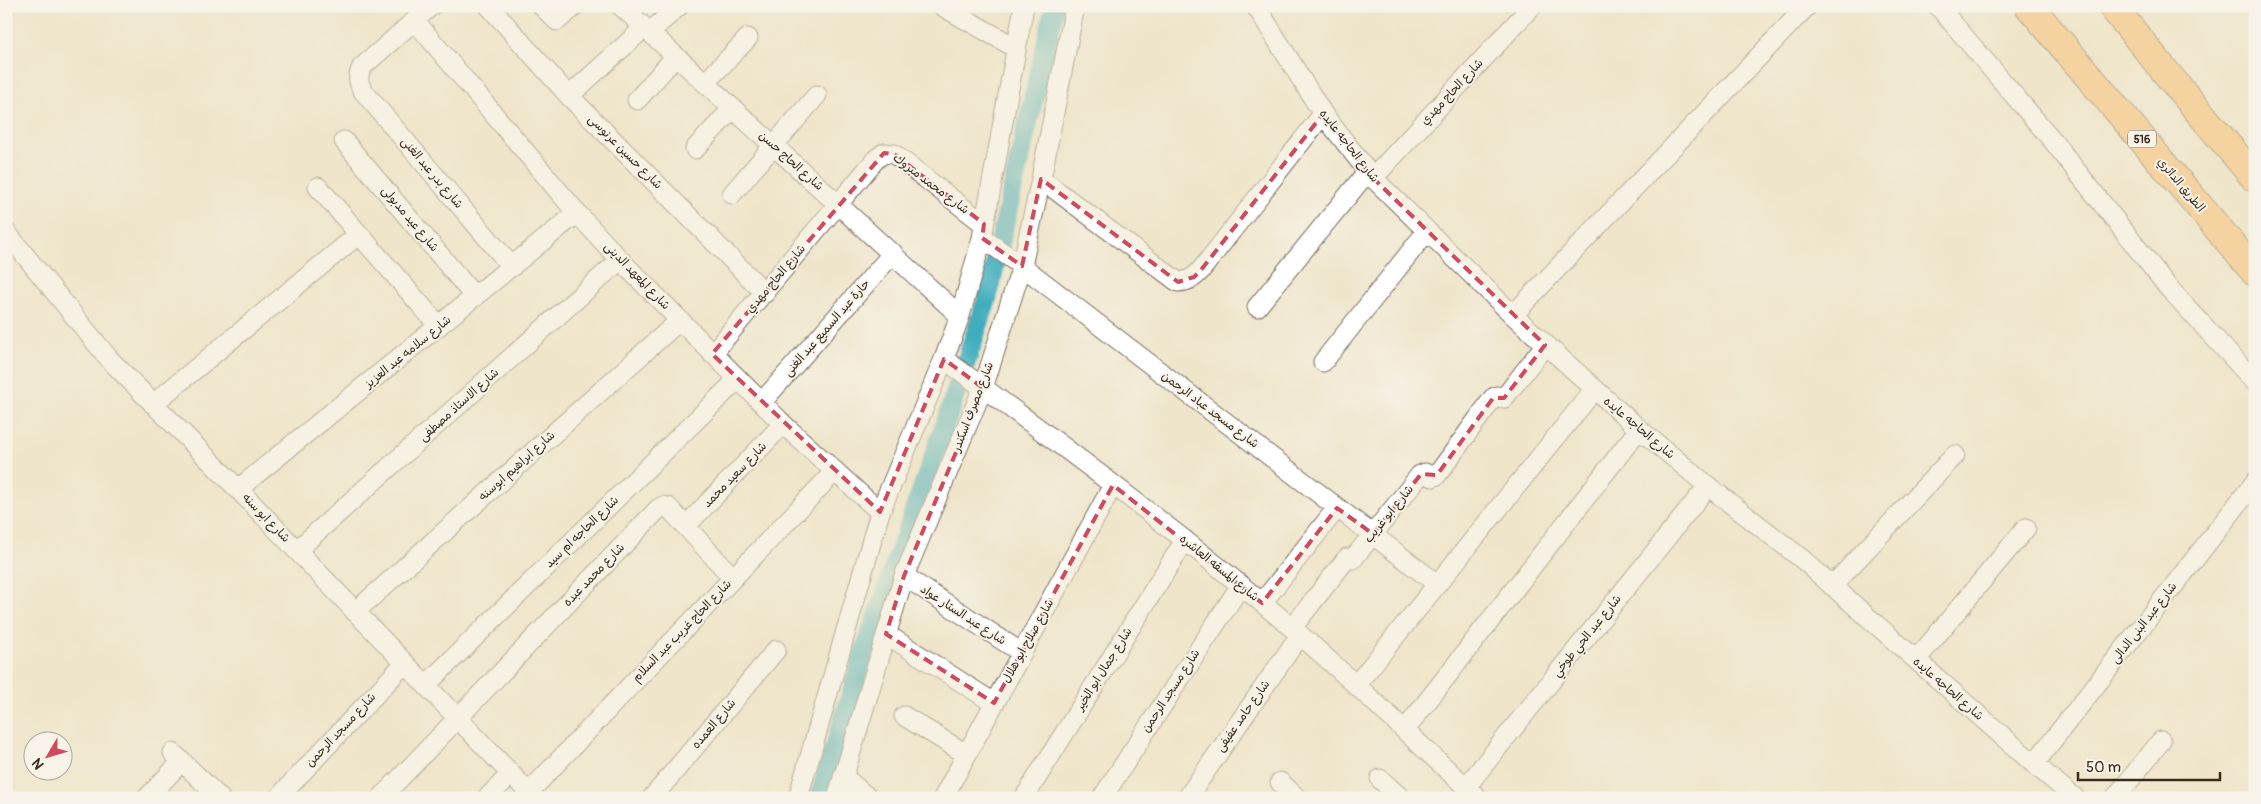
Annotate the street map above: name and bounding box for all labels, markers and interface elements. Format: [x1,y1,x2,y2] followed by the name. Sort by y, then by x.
[1418,56,1487,129] street label: شارع الحاج مهدي
[1315,106,1382,186] street label: شارع الحاجه عايده
[584,112,665,193] street label: شارع حسين عرنوسى
[755,128,826,195] street label: شارع الحاج حسن
[2128,130,2156,148] road number: 516
[397,134,466,212] street label: شارع بدر عبد الغنى
[889,150,972,218] street label: شارع محمد مبروك
[2153,155,2208,216] street label: الطريق الدائري
[377,183,442,255] street label: شارع عيد مدبولى
[600,239,673,314] street label: شارع المعهد الدينى
[743,242,810,317] street label: شارع الحاج مهدي
[781,276,874,380] street label: حارة عبد السميع عبد الغنى
[361,312,455,393] street label: شارع سلامه عبد العزيز
[949,360,998,455] street label: شارع مصرف اسكندر
[416,365,503,446] street label: شارع الاستاذ مصطفى
[1158,369,1262,452] street label: شارع مسجد عباد الرحمن
[1600,394,1678,463] street label: شارع الحاجه عايده
[476,428,559,505] street label: شارع ابراهيم ابوسنه
[700,439,771,512] street label: شارع سعيد محمد
[1361,482,1418,547] street label: شارع ابو غريب
[238,490,293,546] street label: شارع ابو سنه
[542,493,623,572] street label: شارع الحاجه ام سيد
[1176,531,1262,605] street label: شارع المسقه العاشره
[560,540,629,611] street label: شارع محمد عبده
[629,577,736,686] street label: شارع الحاج غريب عبد السلام
[2108,579,2181,667] street label: شارع عبد البنى الدالى
[917,582,1009,649] street label: شارع عبد الستار عواد
[1549,592,1627,682] street label: شارع عبد الحي طوخي
[999,596,1058,686] street label: شارع صلاح ابو هلال
[1072,625,1136,715] street label: شارع جمال ابو الخير
[1139,647,1204,736] street label: شارع مسجد الرحمن
[1909,654,1986,725] street label: شارع الحاجه عايده
[1213,677,1274,755] street label: شارع حامد عفيفى
[303,690,380,771] street label: شارع مسجد الرحمن
[689,696,740,753] street label: شارع العمده
[22,732,72,782] north arrow
[2078,749,2221,781] scale bar
[29,755,48,773] text: N
[2086,758,2121,777] text: 50 m

